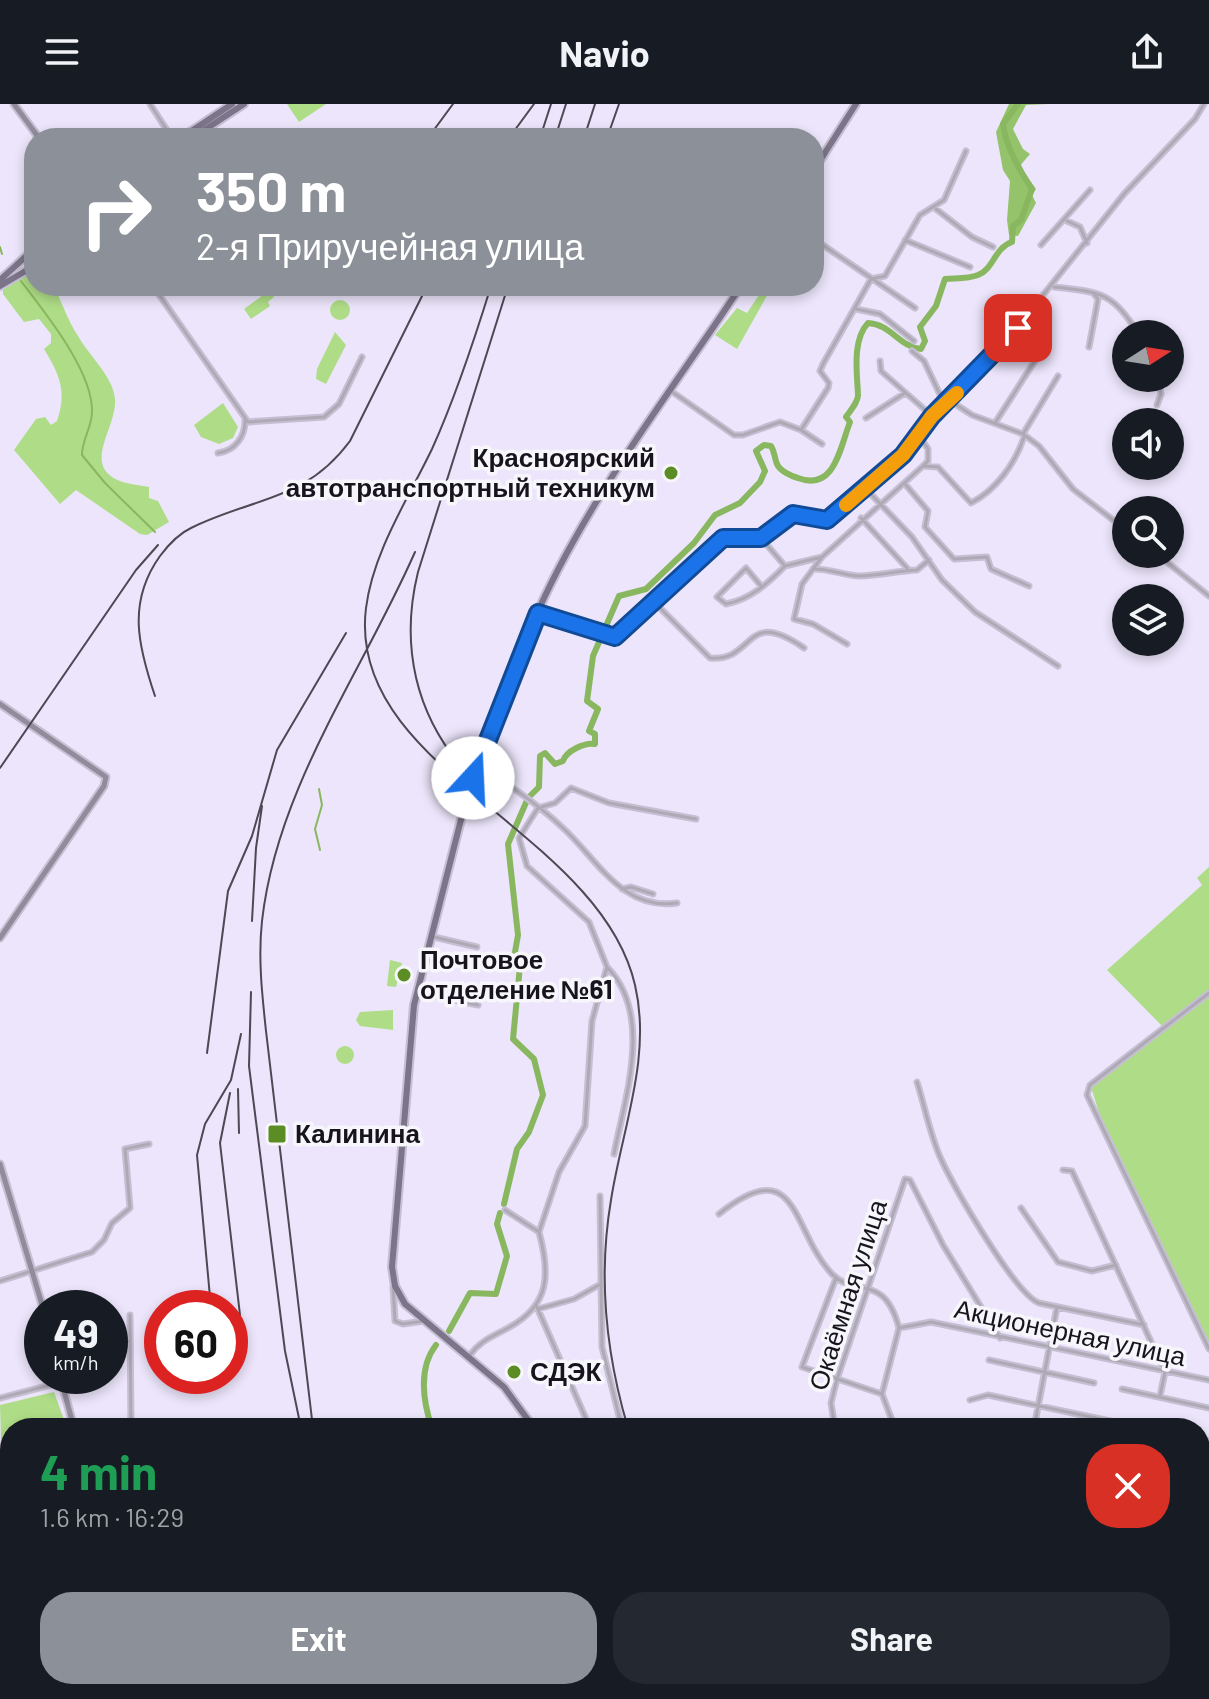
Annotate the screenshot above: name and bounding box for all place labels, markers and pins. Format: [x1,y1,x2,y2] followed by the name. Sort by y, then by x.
[984,294,1052,362] pin
[286,441,655,502] place label: Красноярский автотранспортный техникум
[662,464,680,482] marker: Красноярский автотранспортный техникум
[420,943,613,1004] place label: Почтовое отделение №61
[395,966,413,984] marker: Почтовое отделение №61
[295,1117,421,1148] place label: Калинина
[266,1123,288,1145] marker: Калинина
[530,1355,601,1386] place label: СДЭК
[505,1363,523,1381] marker: СДЭК

